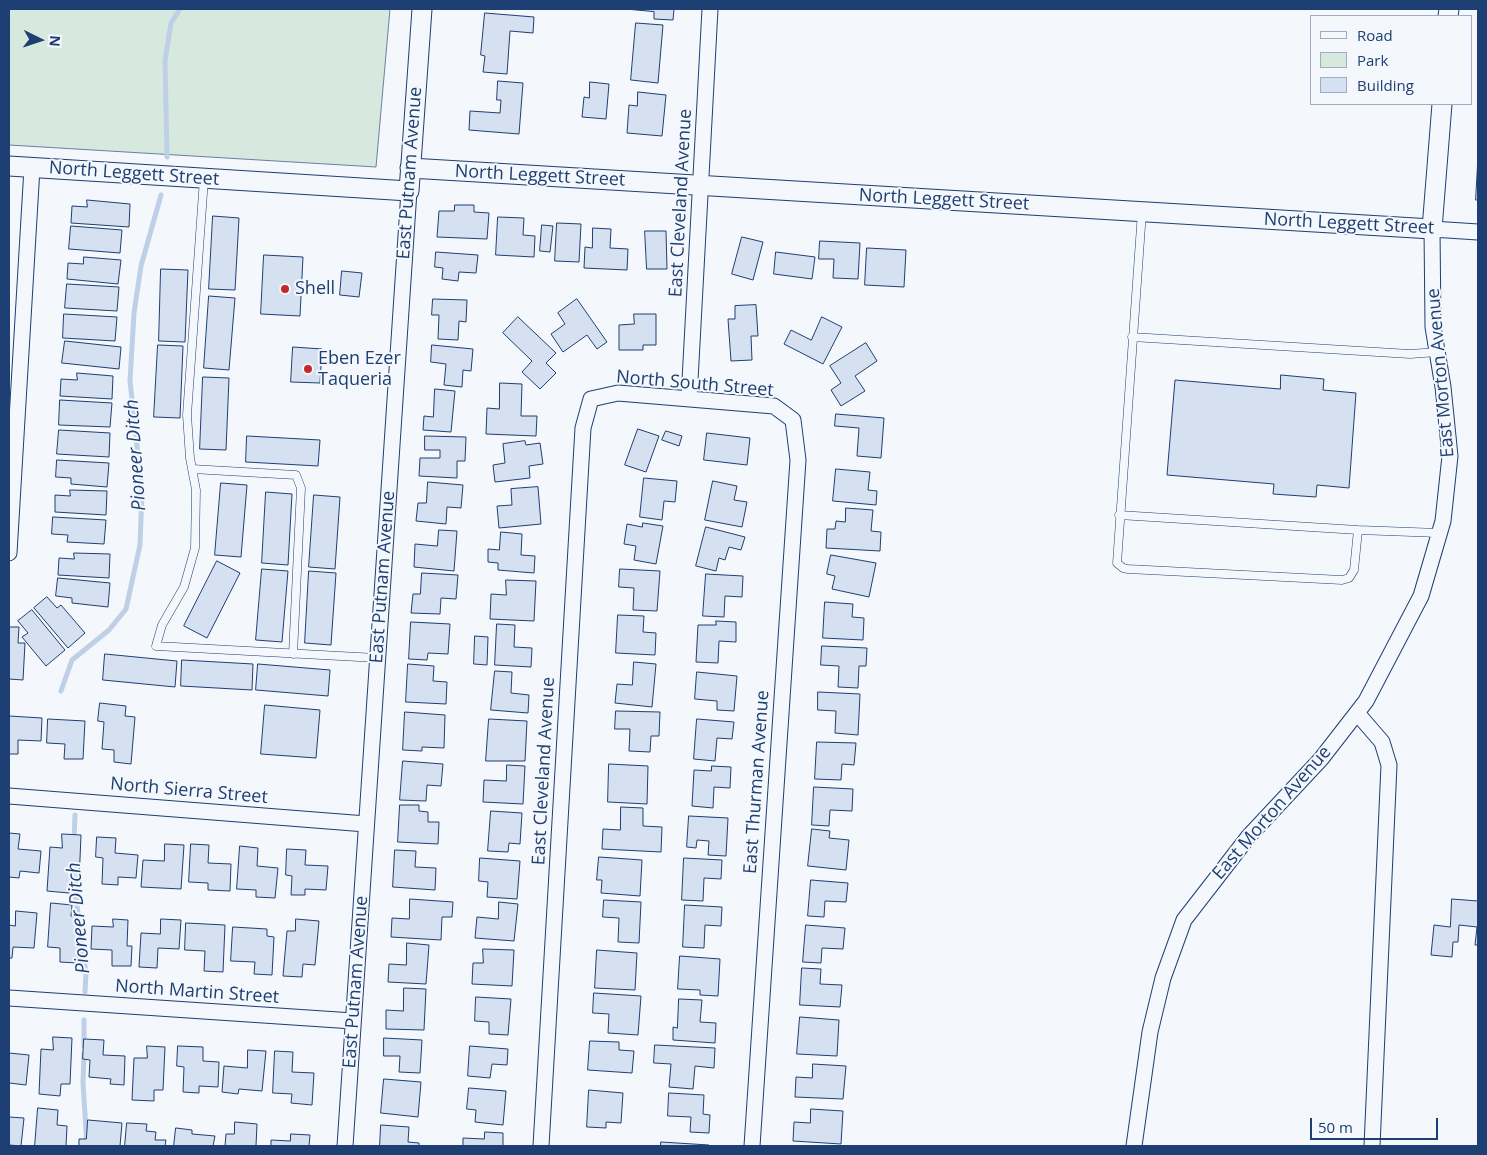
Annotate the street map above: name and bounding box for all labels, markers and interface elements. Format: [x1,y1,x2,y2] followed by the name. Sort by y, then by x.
[15,15,65,65] north arrow
[1310,15,1472,105] legend
[1357,25,1393,45] text: Road
[46,35,65,47] text: N
[1357,50,1388,70] text: Park
[1357,75,1414,95] text: Building
[393,86,427,260] street label: East Putnam Avenue
[665,108,697,298] street label: East Cleveland Avenue
[48,157,220,191] street label: North Leggett Street
[454,161,626,191] street label: North Leggett Street
[858,185,1030,215] street label: North Leggett Street
[1263,209,1435,239] street label: North Leggett Street
[295,278,335,300] place label: Shell
[279,283,291,295] marker: Shell
[1423,288,1459,458] street label: East Morton Avenue
[318,348,401,390] place label: Eben Ezer Taqueria
[302,363,314,375] marker: Eben Ezer Taqueria
[615,366,775,402] street label: North South Street
[121,398,151,512] water label: Pioneer Ditch
[366,490,400,664] street label: East Putnam Avenue
[528,676,560,866] street label: East Cleveland Avenue
[740,689,774,875] street label: East Thurman Avenue
[1208,742,1336,884] street label: East Morton Avenue
[109,773,269,809] street label: North Sierra Street
[63,861,95,975] water label: Pioneer Ditch
[339,895,373,1069] street label: East Putnam Avenue
[114,975,280,1009] street label: North Martin Street
[1312,1108,1440,1140] scale bar
[1318,1117,1353,1137] text: 50 m

